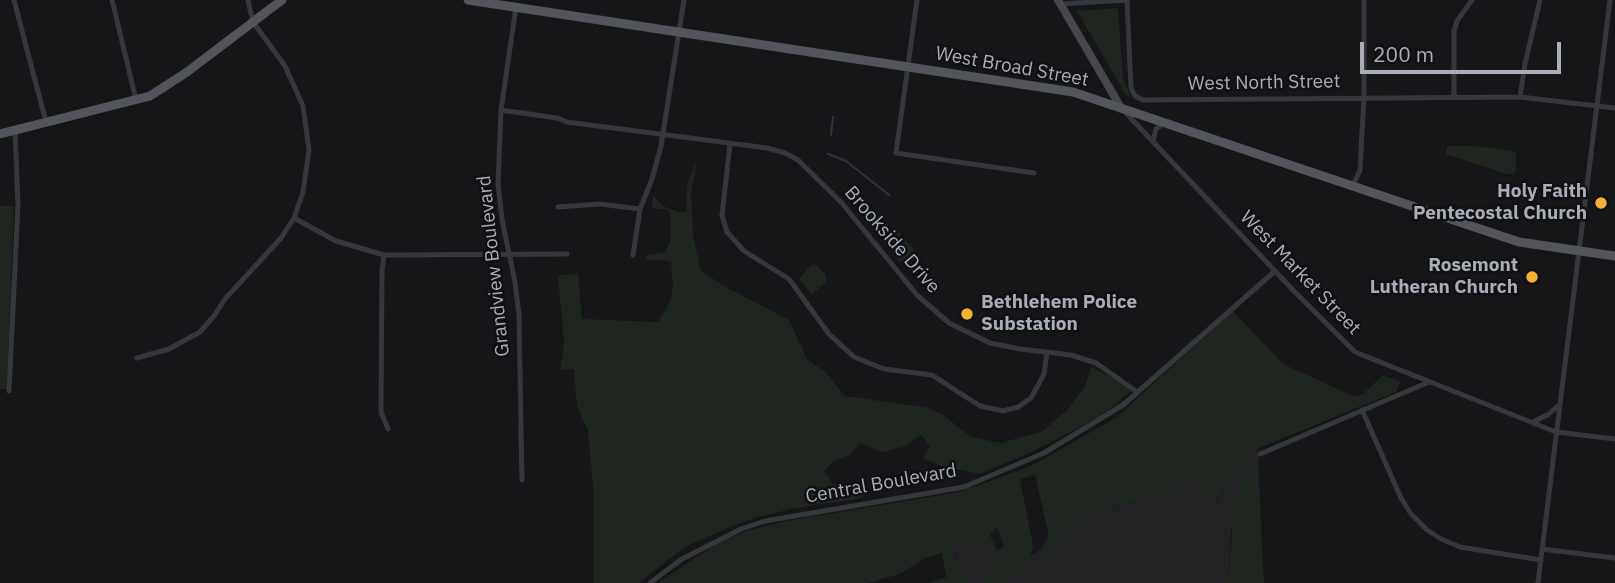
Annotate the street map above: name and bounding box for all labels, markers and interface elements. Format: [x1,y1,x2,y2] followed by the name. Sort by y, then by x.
[1363,28,1564,72] scale bar
[1373,40,1434,68] text: 200 m
[934,42,1090,92] street label: West Broad Street
[1188,70,1340,96] street label: West North Street
[473,174,515,358] street label: Grandview Boulevard
[1413,181,1587,225] place label: Holy Faith Pentecostal Church
[839,182,945,298] street label: Brookside Drive
[1593,195,1609,211] marker: Holy Faith Pentecostal Church
[1235,206,1365,340] street label: West Market Street
[1370,255,1518,299] place label: Rosemont Lutheran Church
[1524,269,1540,285] marker: Rosemont Lutheran Church
[981,292,1137,336] place label: Bethlehem Police Substation
[959,306,975,322] marker: Bethlehem Police Substation
[804,460,958,508] street label: Central Boulevard

